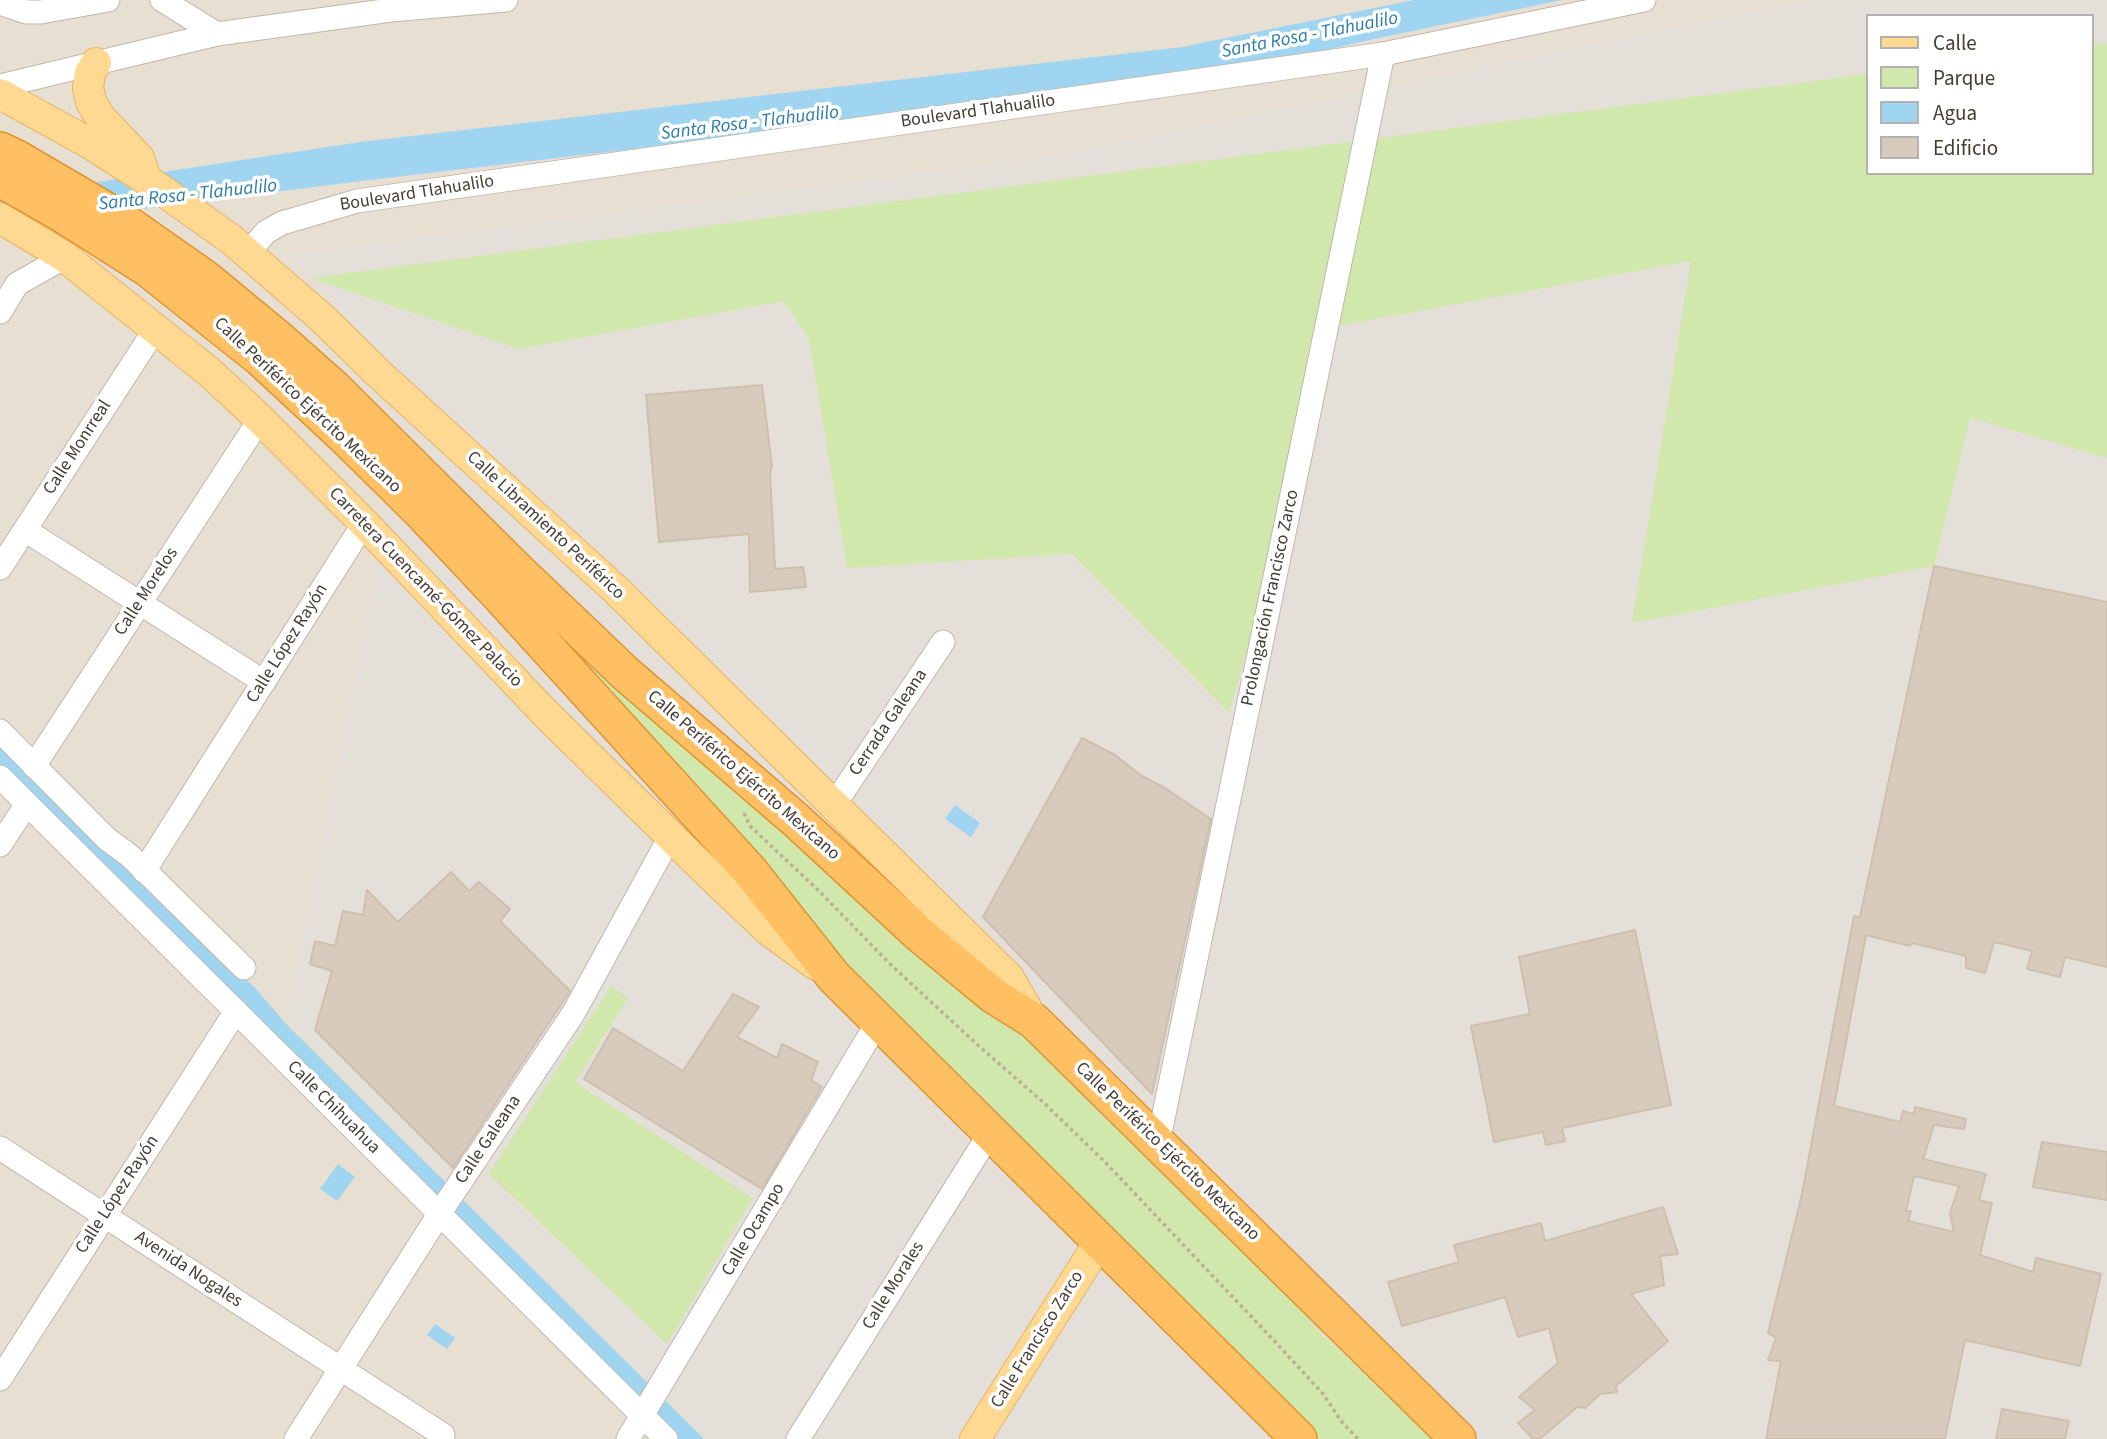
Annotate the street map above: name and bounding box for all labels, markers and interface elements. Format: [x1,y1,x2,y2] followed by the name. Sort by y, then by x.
[1220,8,1400,64] water label: Santa Rosa - Tlahualilo
[1866,14,2093,175] legend
[1933,28,1977,58] text: Calle
[1933,63,1995,93] text: Parque
[899,90,1057,134] street label: Boulevard Tlahualilo
[1933,98,1977,128] text: Agua
[660,102,840,146] water label: Santa Rosa - Tlahualilo
[1933,133,1998,163] text: Edificio
[338,171,496,217] street label: Boulevard Tlahualilo
[98,175,278,217] water label: Santa Rosa - Tlahualilo
[209,314,405,498] street label: Calle Periférico Ejército Mexicano
[39,397,117,499] street label: Calle Monrreal
[462,447,628,605] street label: Calle Libramiento Periférico
[324,484,526,692] street label: Carretera Cuencamé-Gómez Palacio
[1237,488,1305,708] street label: Prolongación Francisco Zarco
[111,544,183,640] street label: Calle Morelos
[243,580,333,708] street label: Calle López Rayón
[845,665,933,781] street label: Cerrada Galeana
[642,686,844,866] street label: Calle Periférico Ejército Mexicano
[282,1057,384,1159] street label: Calle Chihuahua
[1070,1058,1264,1246] street label: Calle Periférico Ejército Mexicano
[451,1091,527,1189] street label: Calle Galeana
[72,1132,164,1258] street label: Calle López Rayón
[718,1180,790,1280] street label: Calle Ocampo
[130,1227,246,1313] street label: Avenida Nogales
[858,1238,930,1334] street label: Calle Morales
[987,1267,1089,1413] street label: Calle Francisco Zarco

